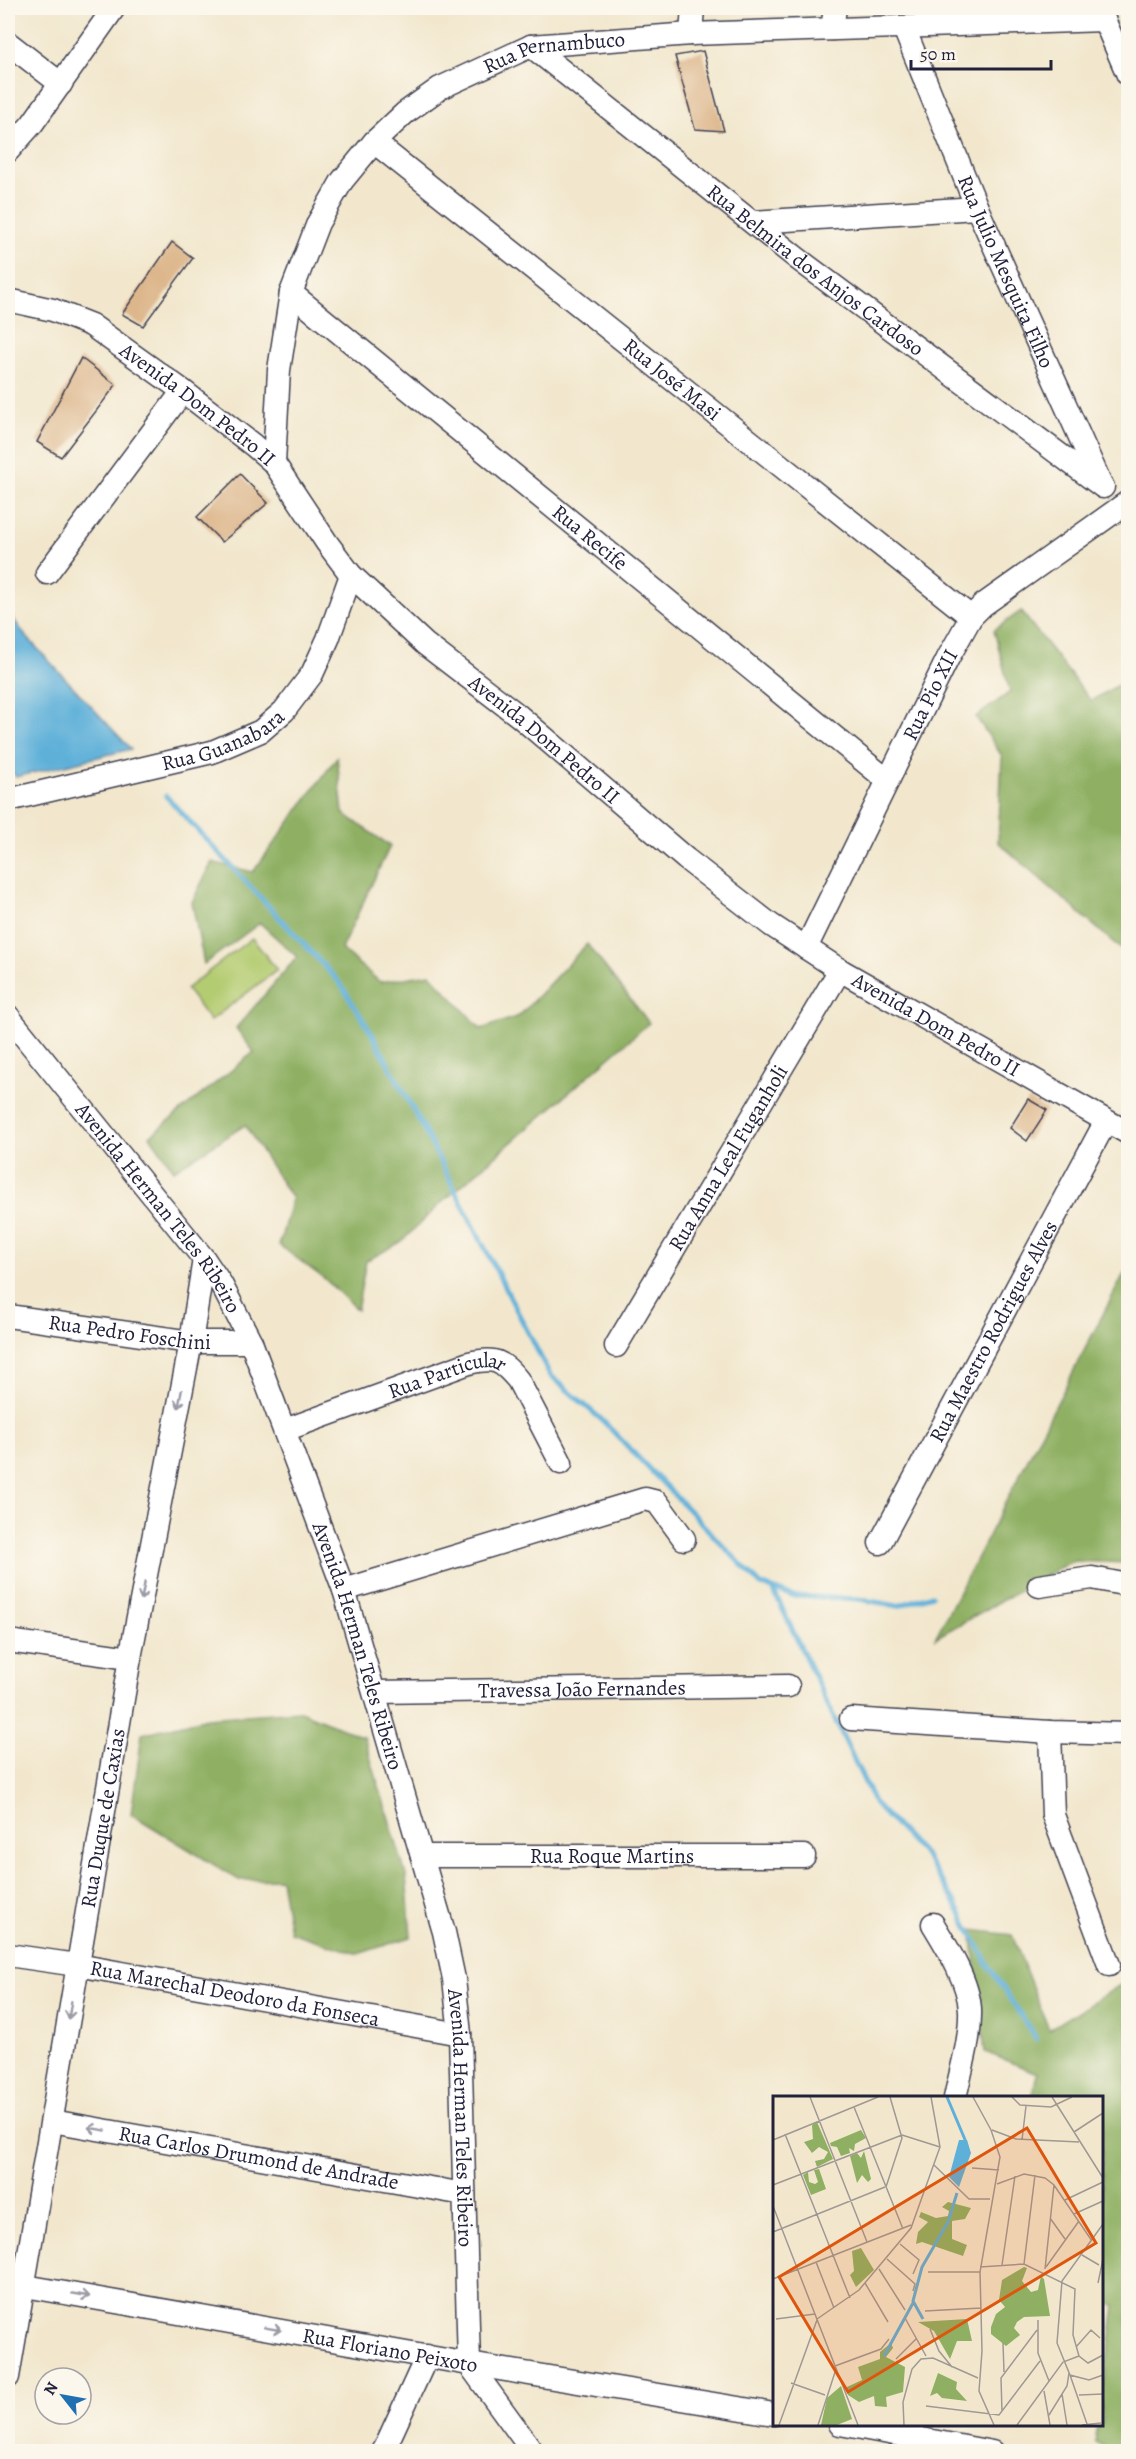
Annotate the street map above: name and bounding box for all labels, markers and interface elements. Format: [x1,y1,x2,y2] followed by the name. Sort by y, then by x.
[478,25,626,80] street label: Rua Pernambuco
[911,33,1050,71] scale bar
[920,42,956,66] text: 50 m
[951,171,1061,372] street label: Rua Julio Mesquita Filho
[701,177,930,362] street label: Rua Belmira dos Anjos Cardoso
[617,332,727,427] street label: Rua José Masi
[113,336,282,472] street label: Avenida Dom Pedro II
[546,498,634,577] street label: Rua Recife
[896,644,964,745] street label: Rua Pio XII
[462,668,626,810] street label: Avenida Dom Pedro II
[159,703,291,777] street label: Rua Guanabara
[846,965,1025,1083] street label: Avenida Dom Pedro II
[662,1060,794,1256] street label: Rua Anna Leal Fuganholi
[68,1096,248,1318] street label: Avenida Herman Teles Ribeiro
[922,1216,1064,1447] street label: Rua Maestro Rodrigues Alves
[47,1308,211,1356] street label: Rua Pedro Foschini
[384,1346,512,1405] street label: Rua Particular
[174,1389,185,1408] one-way arrow
[305,1517,410,1773] street label: Avenida Herman Teles Ribeiro
[137,1580,148,1600] one-way arrow
[478,1673,686,1704] street label: Travessa João Fernandes
[74,1726,132,1910] street label: Rua Duque de Caxias
[530,1842,694,1870] street label: Rua Roque Martins
[88,1954,382,2033] street label: Rua Marechal Deodoro da Fonseca
[441,1986,480,2247] street label: Avenida Herman Teles Ribeiro
[64,2000,75,2020] one-way arrow
[773,2096,1103,2426] inset map
[117,2119,401,2196] street label: Rua Carlos Drumond de Andrade
[87,2123,107,2134] one-way arrow
[70,2290,90,2301] one-way arrow
[300,2321,480,2379] street label: Rua Floriano Peixoto
[263,2324,282,2335] one-way arrow
[33,2366,93,2426] north arrow
[39,2378,64,2399] text: N

